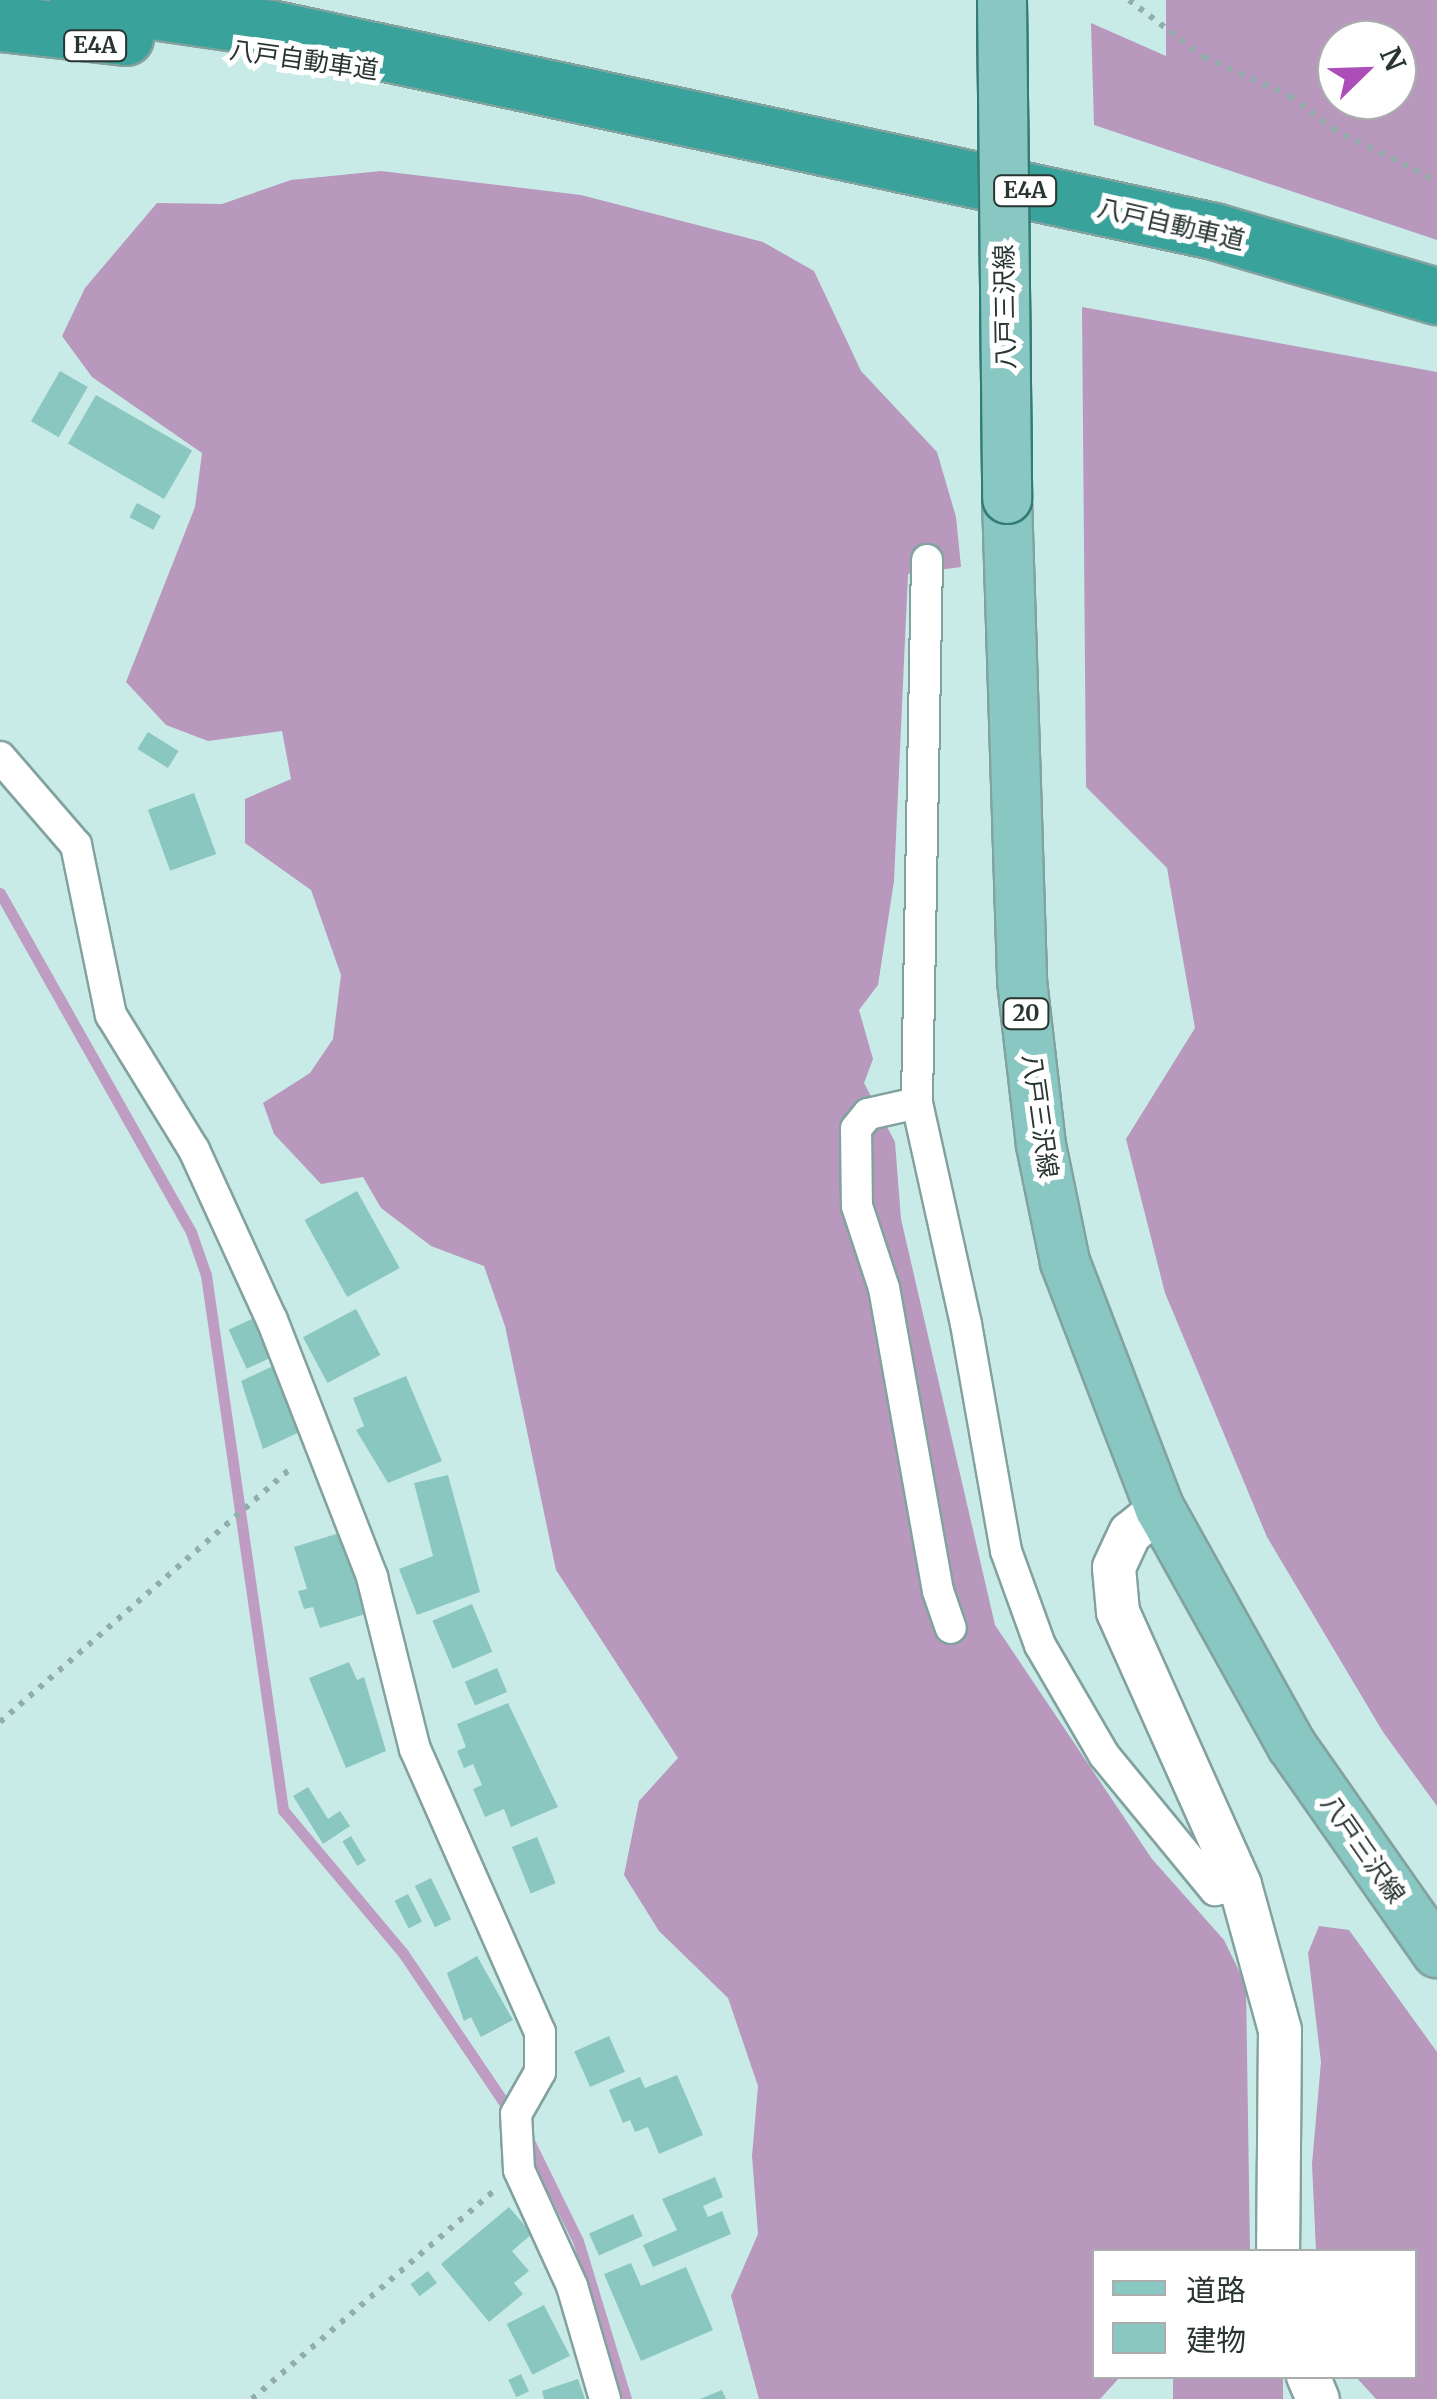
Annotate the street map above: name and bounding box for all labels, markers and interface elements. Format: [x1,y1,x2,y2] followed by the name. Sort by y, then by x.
[1317,20,1417,120] north arrow
[62,29,128,63] road number: E4A
[228,35,380,85] street label: 八戸自動車道
[1372,42,1414,76] text: N
[992,174,1058,208] road number: E4A
[1095,193,1247,255] street label: 八戸自動車道
[989,244,1021,370] street label: 八戸三沢線
[1001,997,1051,1031] road number: 20
[1016,1052,1064,1180] street label: 八戸三沢線
[1315,1789,1411,1909] street label: 八戸三沢線
[1092,2249,1417,2379] legend
[1186,2271,1246,2309] text: 道路
[1186,2321,1246,2359] text: 建物

